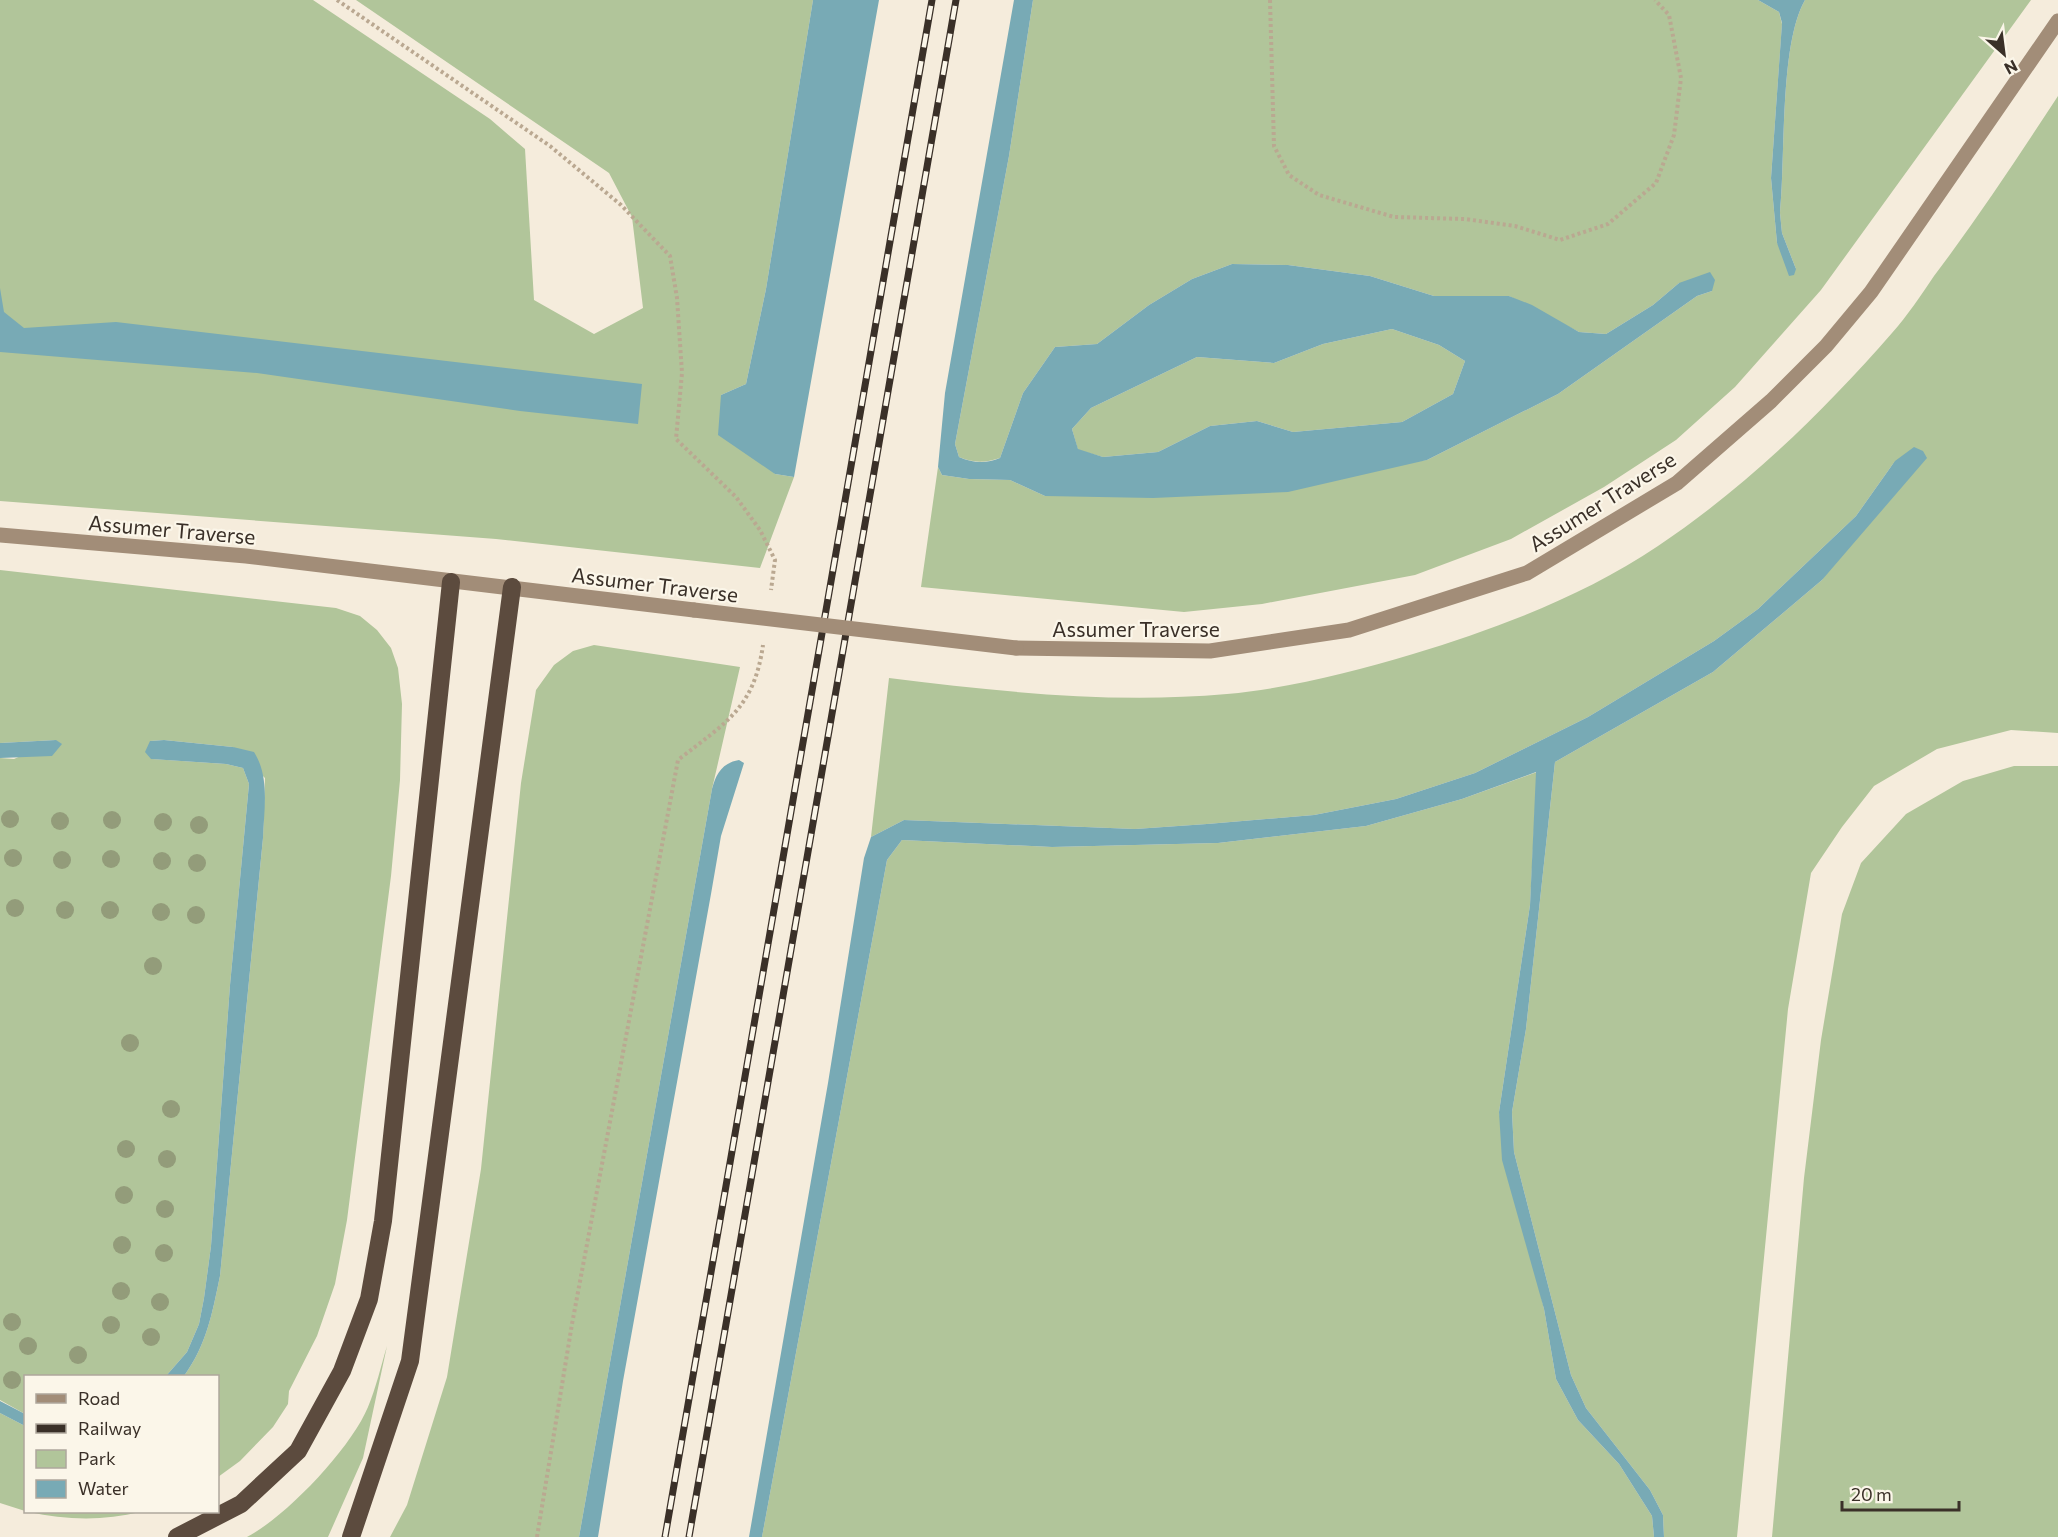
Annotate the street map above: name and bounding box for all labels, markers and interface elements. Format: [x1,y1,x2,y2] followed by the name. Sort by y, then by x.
[1974,24,2034,84] north arrow
[2002,56,2021,79] text: N
[1524,446,1680,556] street label: Assumer Traverse
[87,509,257,549] street label: Assumer Traverse
[570,561,740,607] street label: Assumer Traverse
[1052,616,1220,641] street label: Assumer Traverse
[24,1375,219,1513] legend
[78,1387,120,1409] text: Road
[78,1417,141,1439] text: Railway
[78,1447,116,1469] text: Park
[1842,1474,1959,1512] scale bar
[78,1477,129,1499] text: Water
[1851,1483,1892,1505] text: 20 m

